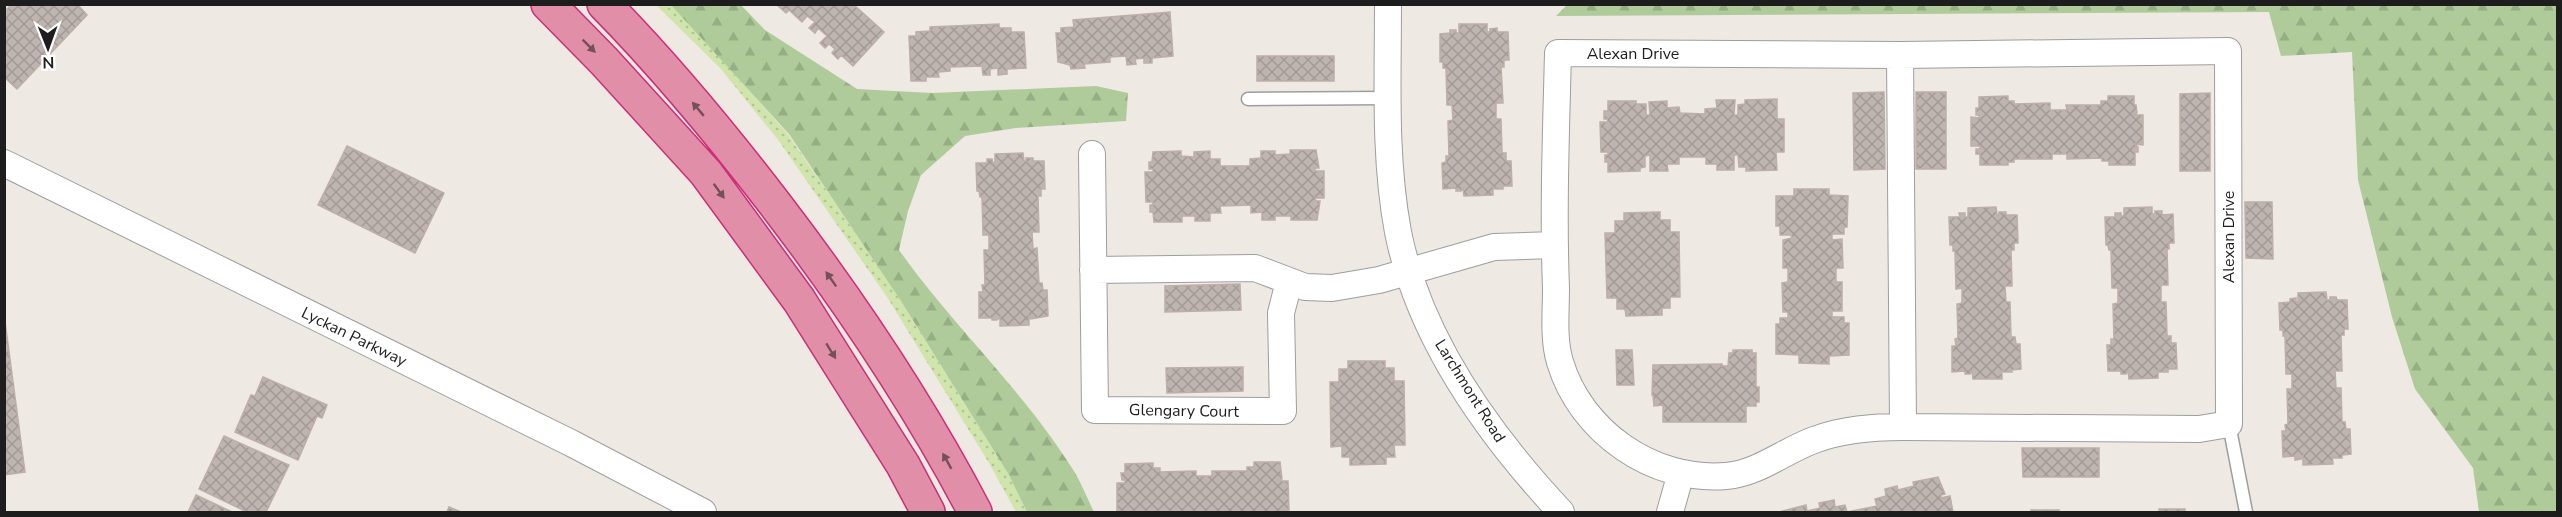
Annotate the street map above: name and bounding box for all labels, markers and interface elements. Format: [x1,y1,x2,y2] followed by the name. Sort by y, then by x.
[18,18,78,78] north arrow
[582,38,596,53] one-way arrow
[1587,43,1679,65] street label: Alexan Drive
[42,51,54,73] text: N
[692,101,705,117] one-way arrow
[713,182,725,198] one-way arrow
[2218,191,2240,283] street label: Alexan Drive
[825,271,837,287] one-way arrow
[298,302,411,372] street label: Lyckan Parkway
[1429,335,1511,447] street label: Larchmont Road
[825,343,836,359] one-way arrow
[1129,399,1240,423] street label: Glengary Court
[942,452,952,469] one-way arrow

